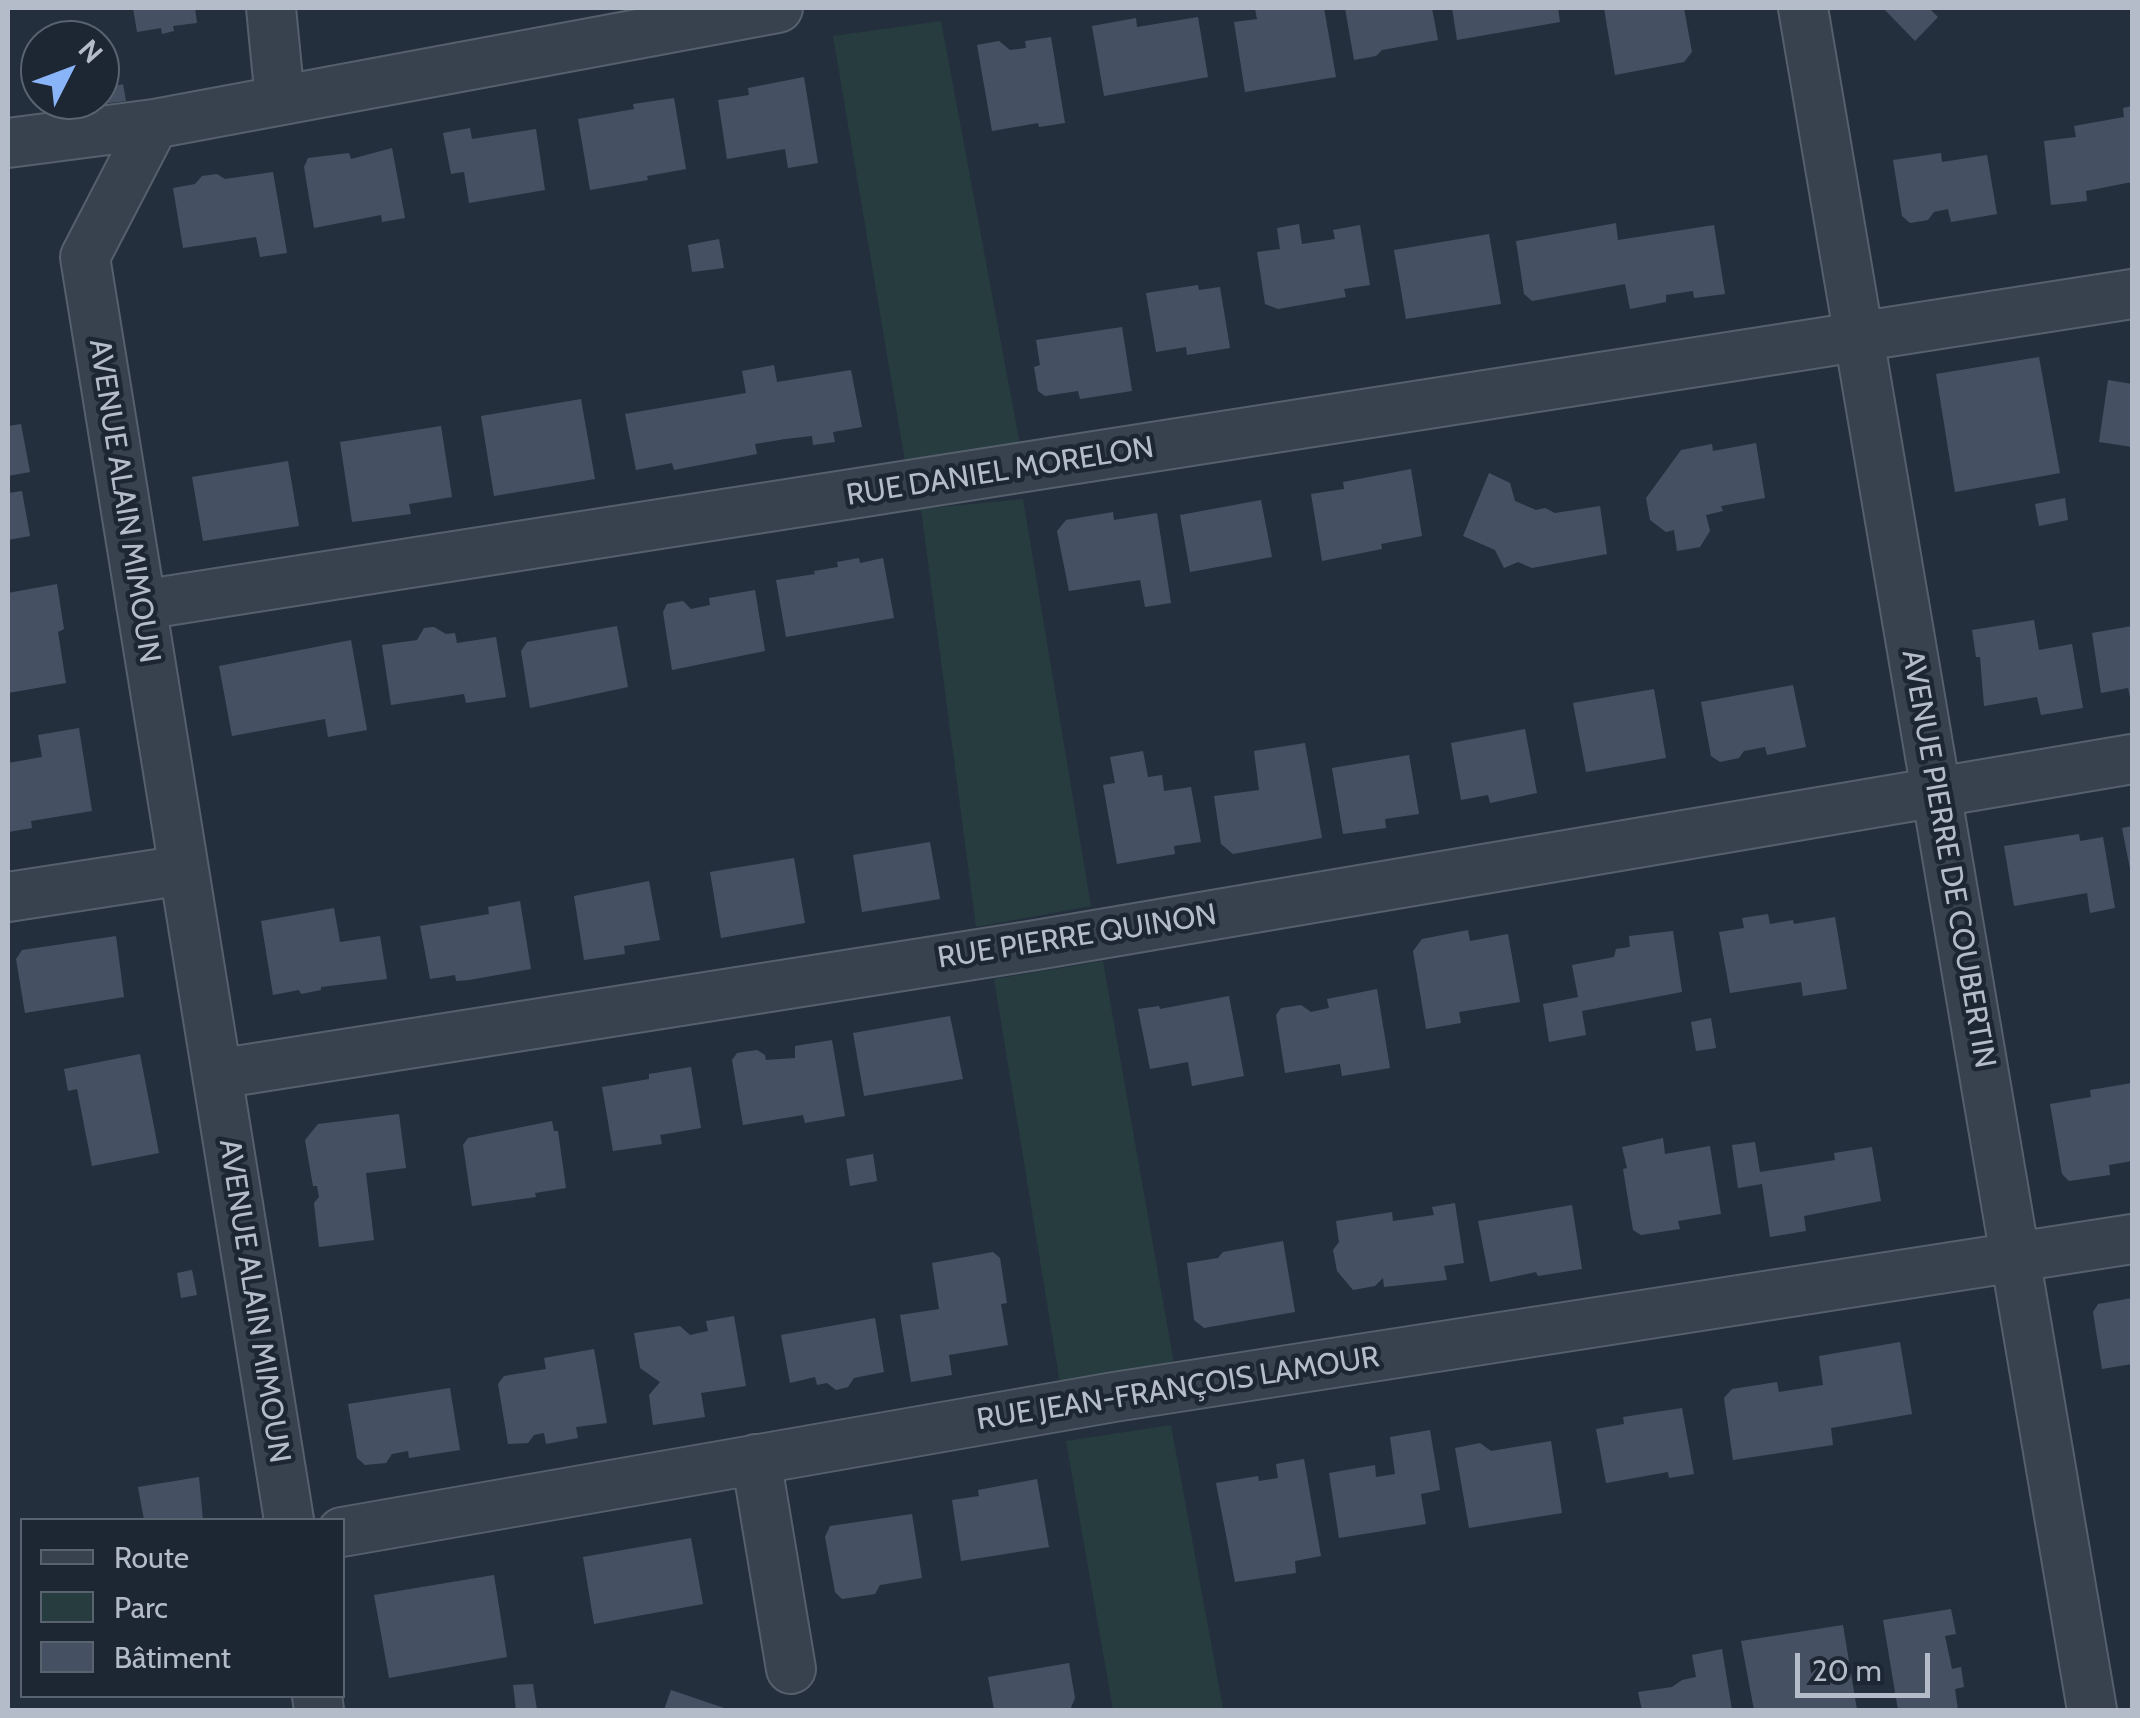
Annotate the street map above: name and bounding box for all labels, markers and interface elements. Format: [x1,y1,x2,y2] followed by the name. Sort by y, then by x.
[20,20,120,120] north arrow
[72,33,110,70] text: N
[81,336,167,666] street label: AVENUE ALAIN MIMOUN
[844,430,1156,514] street label: RUE DANIEL MORELON
[1893,647,2003,1071] street label: AVENUE PIERRE DE COUBERTIN
[935,897,1219,977] street label: RUE PIERRE QUINON
[211,1136,297,1466] street label: AVENUE ALAIN MIMOUN
[974,1339,1382,1439] street label: RUE JEAN-FRANÇOIS LAMOUR
[20,1518,345,1698] legend
[114,1539,189,1576] text: Route
[114,1589,168,1626] text: Parc
[1800,1633,1935,1695] scale bar
[114,1639,231,1676] text: Bâtiment
[1812,1652,1882,1689] text: 20 m

